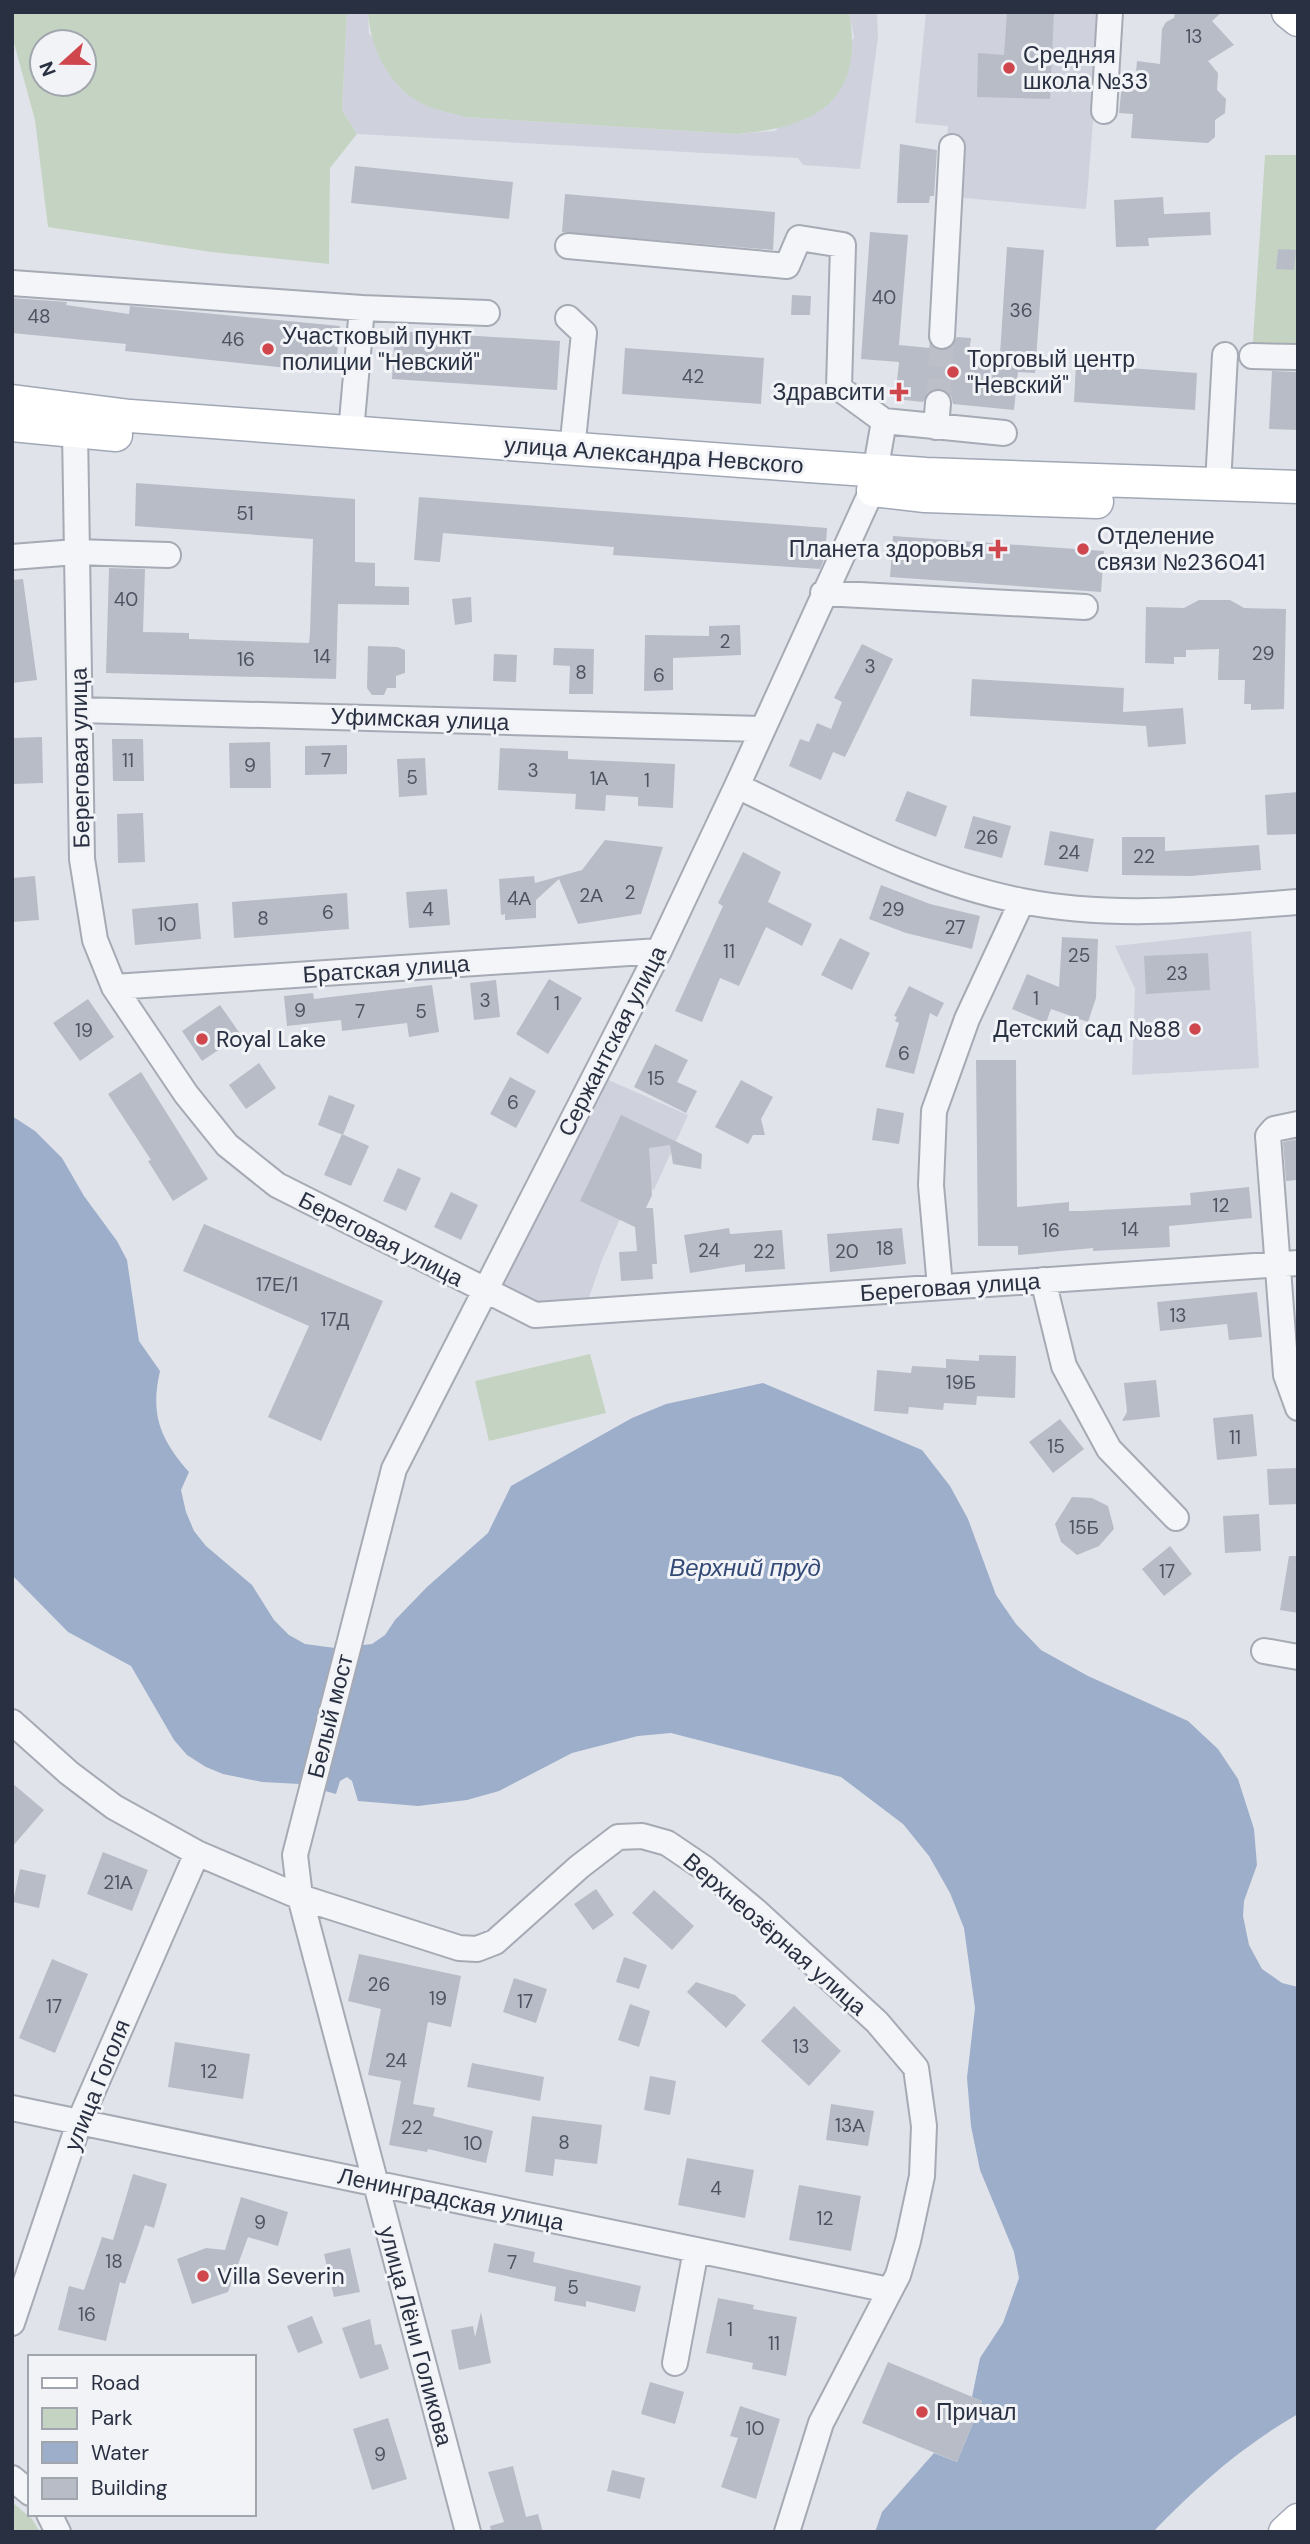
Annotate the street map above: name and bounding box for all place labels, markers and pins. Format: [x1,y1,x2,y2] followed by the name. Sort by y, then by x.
[1023,40,1148,96] place label: Средняя школа №33
[1001,60,1017,76] marker: Средняя школа №33
[282,321,480,377] place label: Участковый пункт полиции "Невский"
[260,341,276,357] marker: Участковый пункт полиции "Невский"
[967,344,1135,400] place label: Торговый центр "Невский"
[945,364,961,380] marker: Торговый центр "Невский"
[772,377,885,407] place label: Здравсити
[891,384,907,400] marker: Здравсити
[1097,521,1265,577] place label: Отделение связи №236041
[789,534,984,564] place label: Планета здоровья
[990,541,1006,557] marker: Планета здоровья
[1075,541,1091,557] marker: Отделение связи №236041
[993,1014,1181,1044] place label: Детский сад №88
[1187,1021,1203,1037] marker: Детский сад №88
[216,1024,326,1054] place label: Royal Lake
[194,1031,210,1047] marker: Royal Lake
[217,2261,345,2291] place label: Villa Severin
[195,2268,211,2284] marker: Villa Severin
[936,2397,1016,2427] place label: Причал
[914,2404,930,2420] marker: Причал

